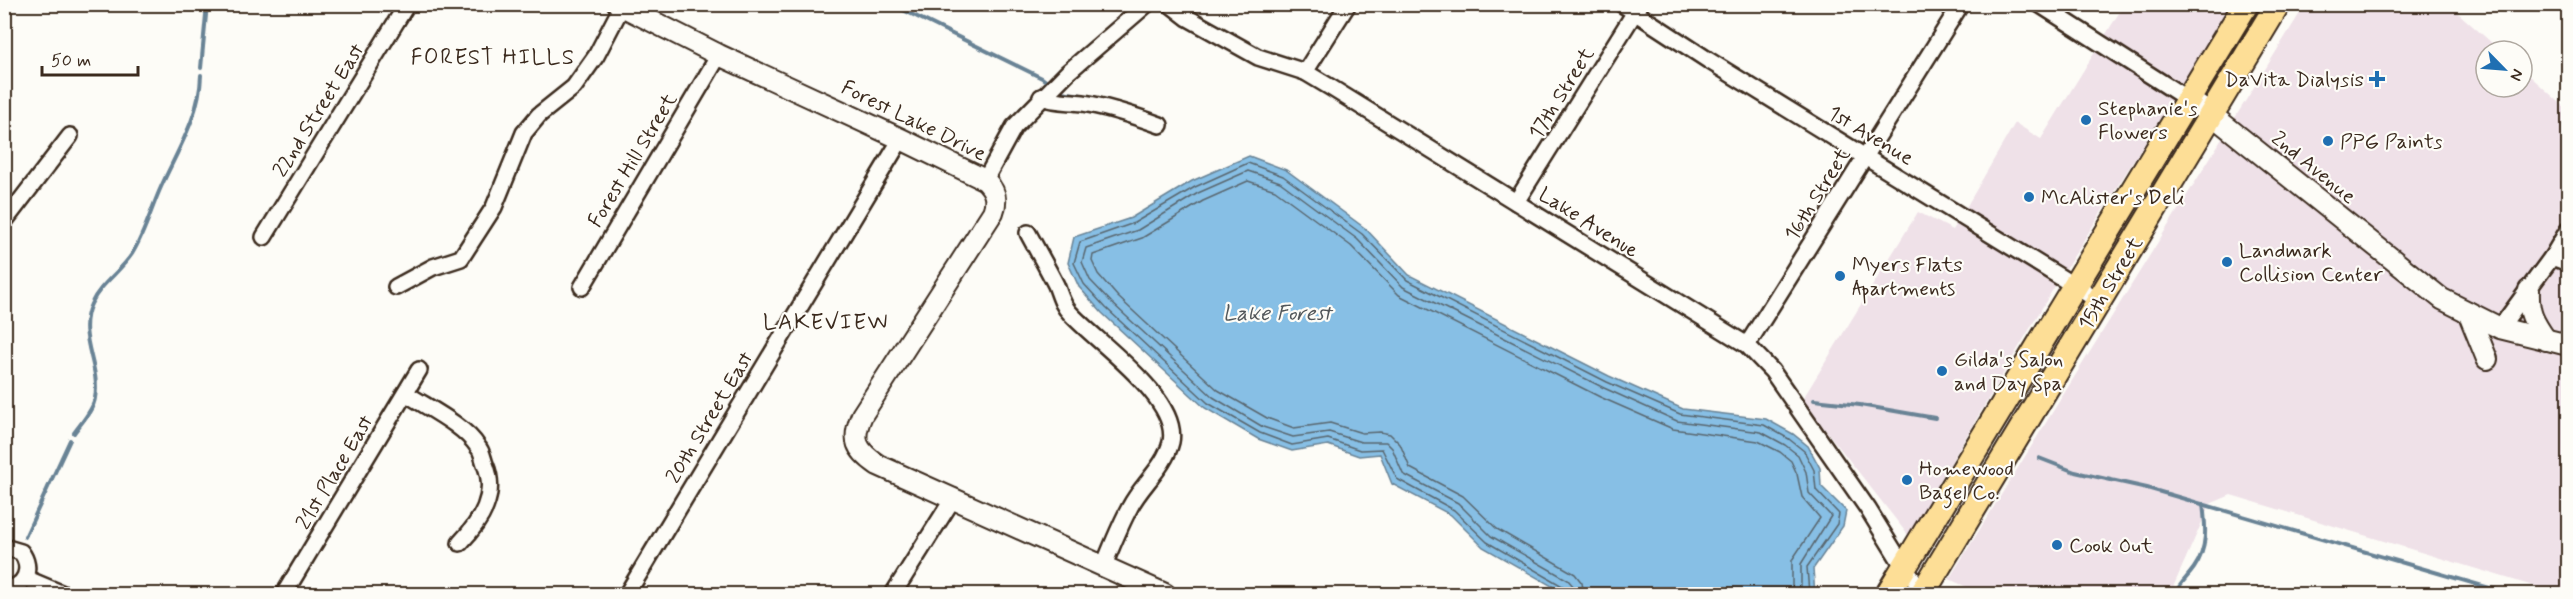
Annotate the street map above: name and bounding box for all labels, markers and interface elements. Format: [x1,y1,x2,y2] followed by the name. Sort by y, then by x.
[267,38,371,183] street label: 22nd Street East
[42,39,138,77] scale bar
[2474,39,2534,99] north arrow
[1523,42,1601,145] street label: 17th Street
[411,44,575,72] district label: FOREST HILLS
[51,49,91,73] text: 50 m
[2504,65,2528,84] text: N
[2224,66,2364,94] place label: DaVita Dialysis
[2368,70,2386,88] marker: DaVita Dialysis
[836,74,991,168] street label: Forest Lake Drive
[582,88,684,233] street label: Forest Hill Street
[2098,95,2198,147] place label: Stephanie's Flowers
[1822,99,1919,172] street label: 1st Avenue
[2079,113,2093,127] marker: Stephanie's Flowers
[2265,125,2362,211] street label: 2nd Avenue
[2340,128,2443,156] place label: PPG Paints
[2321,134,2335,148] marker: PPG Paints
[1778,142,1858,246] street label: 16th Street
[1533,181,1644,265] street label: Lake Avenue
[2041,184,2184,212] place label: McAlister's Deli
[2022,190,2036,204] marker: McAlister's Deli
[2072,231,2150,335] street label: 15th Street
[2239,237,2383,289] place label: Landmark Collision Center
[1852,251,1963,304] place label: Myers Flats Apartments
[2220,255,2234,269] marker: Landmark Collision Center
[1833,269,1847,283] marker: Myers Flats Apartments
[1223,300,1334,328] water label: Lake Forest
[763,309,889,337] district label: LAKEVIEW
[660,346,760,489] street label: 20th Street East
[1954,346,2063,398] place label: Gilda's Salon and Day Spa
[1935,364,1949,378] marker: Gilda's Salon and Day Spa
[290,410,380,535] street label: 21st Place East
[1919,455,2014,509] place label: Homewood Bagel Co.
[1900,473,1914,487] marker: Homewood Bagel Co.
[2069,532,2154,560] place label: Cook Out
[2050,538,2064,552] marker: Cook Out

